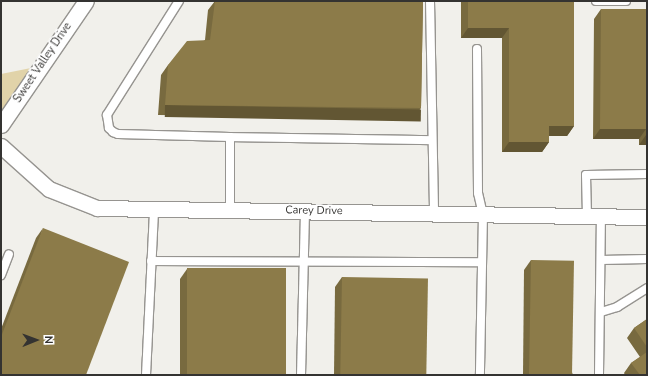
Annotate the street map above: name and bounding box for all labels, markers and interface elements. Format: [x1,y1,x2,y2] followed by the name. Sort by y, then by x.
[11,20,75,106] street label: Sweet Valley Drive
[285,204,343,218] street label: Carey Drive
[16,320,56,360] north arrow
[41,336,56,344] text: N

